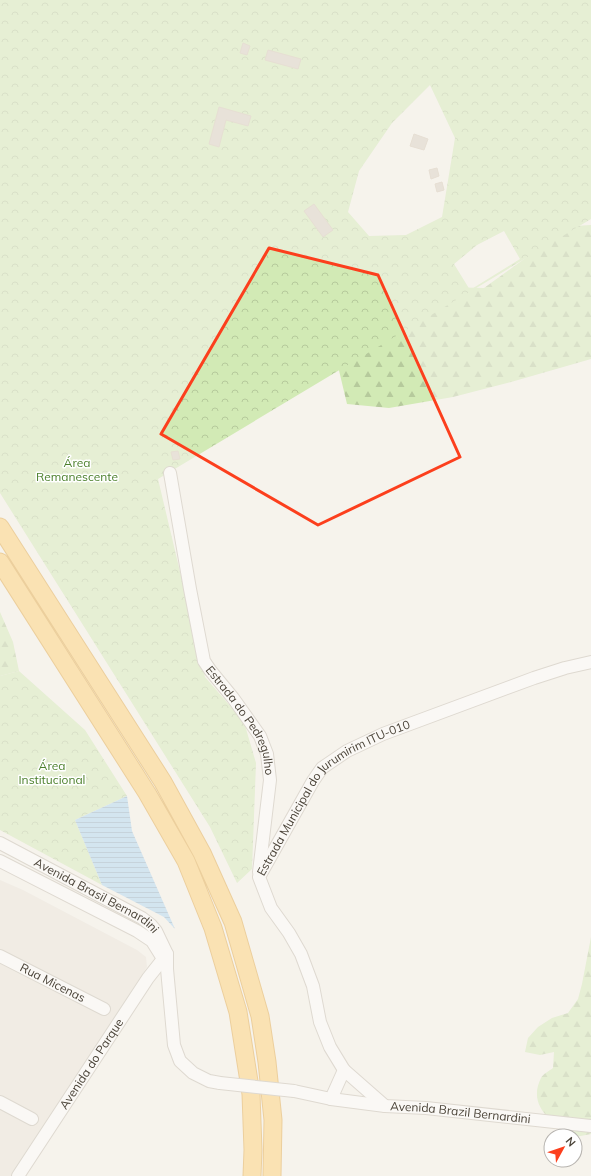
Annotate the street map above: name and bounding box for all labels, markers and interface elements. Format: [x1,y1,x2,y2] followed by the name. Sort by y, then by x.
[36,455,118,484] park label: Área Remanescente
[203,663,277,776] street label: Estrada do Pedregulho
[253,717,412,878] street label: Estrada Municipal do Jurumirim ITU-010
[19,758,85,787] park label: Área Institucional
[32,854,163,936] street label: Avenida Brasil Bernardini
[18,959,88,1005] street label: Rua Micenas
[56,1015,126,1112] street label: Avenida do Parque
[390,1098,532,1126] street label: Avenida Brazil Bernardini
[543,1128,583,1168] north arrow
[563,1134,579,1149] text: N

